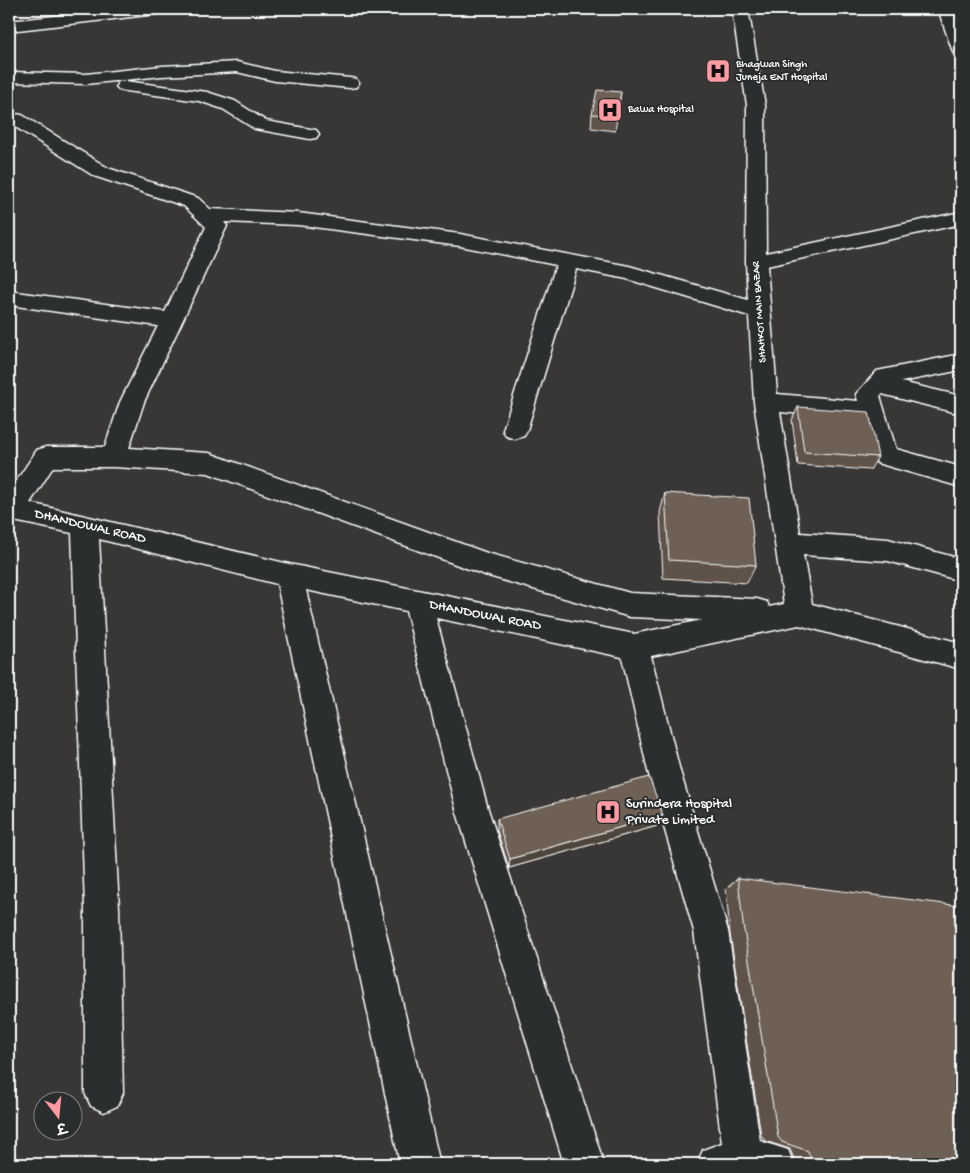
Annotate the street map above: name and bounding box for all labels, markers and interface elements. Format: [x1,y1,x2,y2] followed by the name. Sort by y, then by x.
[705,58,731,84] hospital icon: Bhagwan Singh Juneja ENT Hospital
[735,59,828,84] place label: Bhagwan Singh Juneja ENT Hospital
[597,97,623,123] hospital icon: Bawa Hospital
[627,104,694,116] place label: Bawa Hospital
[750,260,770,363] street label: SHAHKOT MAIN BAZAR
[32,506,148,548] street label: DHANDOWAL ROAD
[427,597,543,635] street label: DHANDOWAL ROAD
[625,796,732,829] place label: Surindera Hospital Private Limited
[595,799,621,825] hospital icon: Surindera Hospital Private Limited
[32,1090,82,1140] north arrow
[52,1116,70,1136] text: उ

